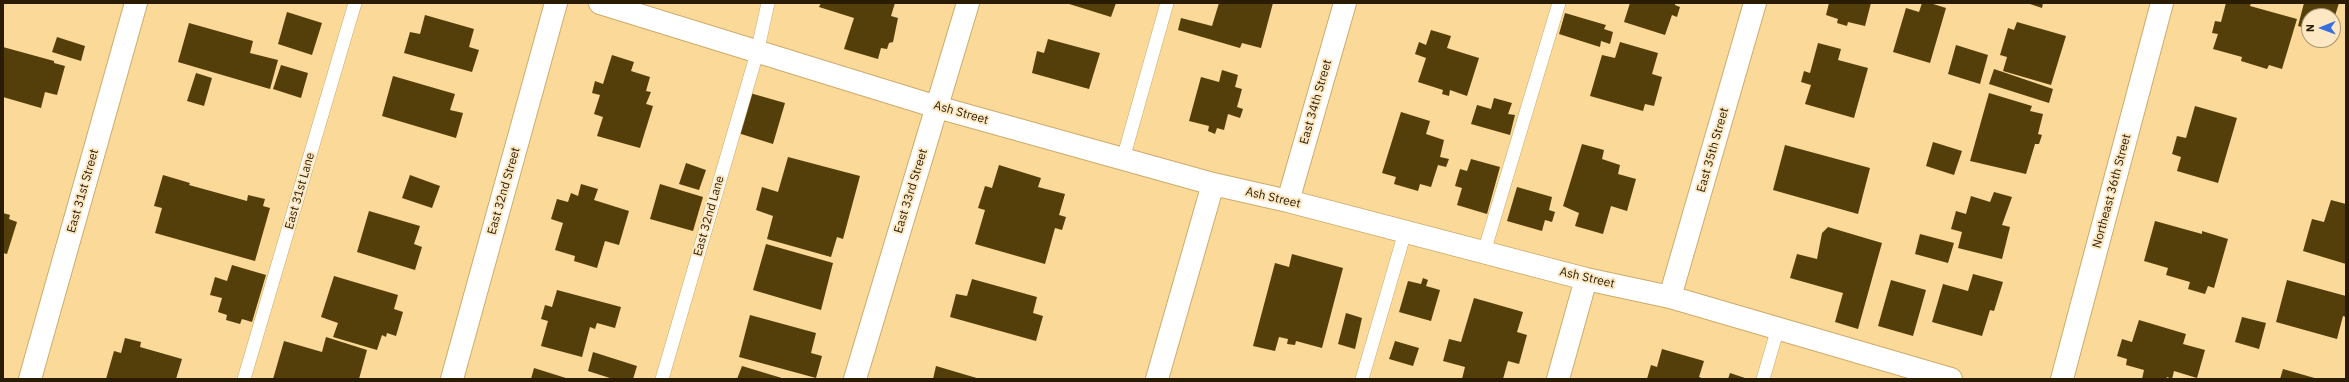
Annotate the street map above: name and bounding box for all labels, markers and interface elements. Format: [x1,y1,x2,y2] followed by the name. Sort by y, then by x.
[2301,8,2341,48] north arrow
[2303,24,2317,32] text: N
[1297,58,1335,146] street label: East 34th Street
[932,98,990,128] street label: Ash Street
[1694,106,1732,194] street label: East 35th Street
[2090,132,2134,250] street label: Northeast 36th Street
[485,146,523,236] street label: East 32nd Street
[891,147,931,235] street label: East 33rd Street
[64,148,102,234] street label: East 31st Street
[282,151,318,231] street label: East 31st Lane
[691,174,727,258] street label: East 32nd Lane
[1244,185,1302,211] street label: Ash Street
[1558,265,1616,291] street label: Ash Street

